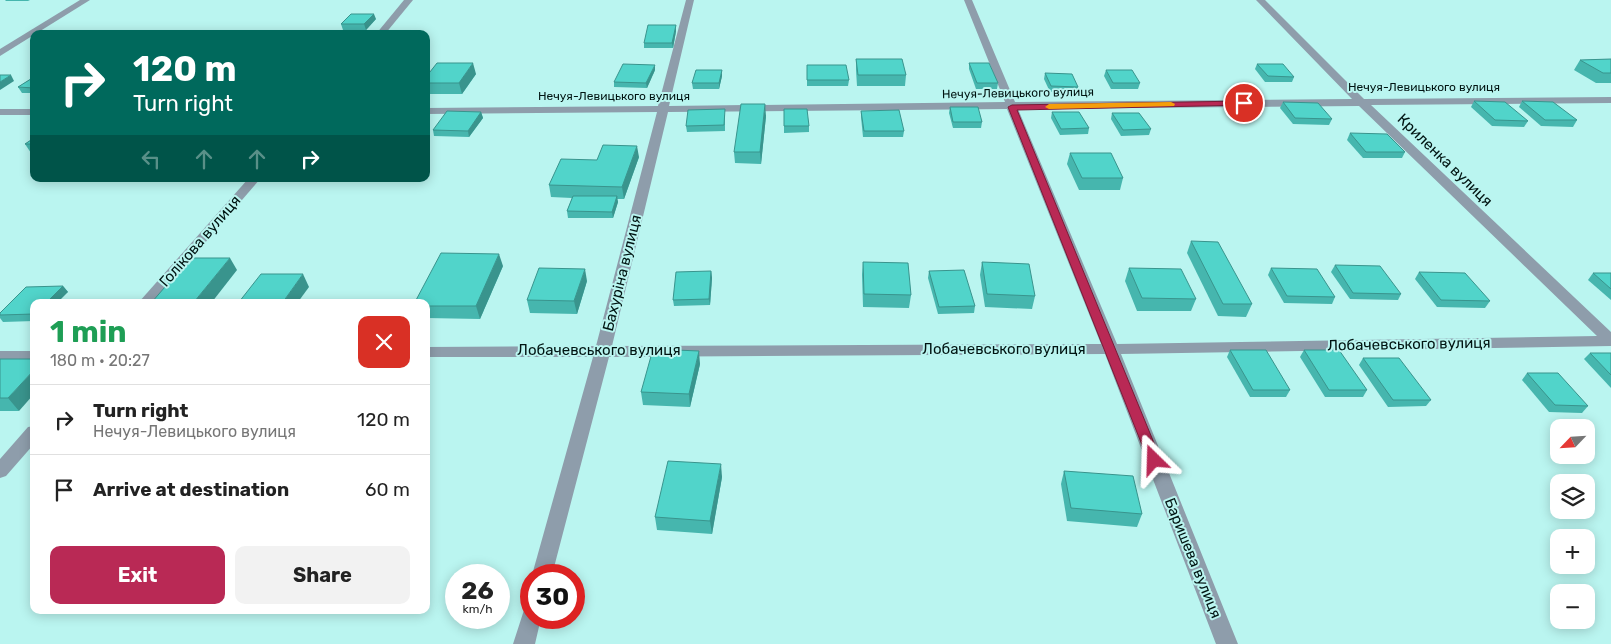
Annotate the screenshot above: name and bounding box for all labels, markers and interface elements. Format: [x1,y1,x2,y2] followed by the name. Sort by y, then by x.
[133,48,236,90] text: 120 m
[50,50,115,115] icon: right
[1348,80,1500,94] street label: Нечуя-Левицького вулиця
[1223,82,1265,124] pin
[942,85,1094,101] street label: Нечуя-Левицького вулиця
[538,89,690,103] street label: Нечуя-Левицького вулиця
[1230,89,1258,117] icon: arrive
[133,90,233,117] text: Turn right
[1394,110,1496,210] street label: Криленка вулиця
[137,145,165,173] icon: left
[190,145,218,173] icon: ahead
[243,145,271,173] icon: ahead
[296,145,324,173] icon: right
[156,192,244,290] street label: Голікова вулиця
[599,213,645,333] street label: Бахуріна вулиця
[50,314,127,350] text: 1 min
[358,316,410,368] button: close
[1327,334,1491,354] street label: Лобачевського вулиця
[922,340,1086,358] street label: Лобачевського вулиця
[517,341,681,359] street label: Лобачевського вулиця
[50,351,150,370] text: 180 m · 20:27
[93,399,188,422] text: Turn right
[50,406,78,434] icon: right
[357,408,410,431] text: 120 m
[1550,419,1595,464] north arrow
[1550,419,1595,629] map controls
[93,422,296,441] text: Нечуя-Левицького вулиця
[1127,433,1179,485] position arrow
[1550,474,1595,519] button: layers
[50,476,78,504] icon: arrive
[93,478,289,501] text: Arrive at destination
[365,478,410,501] text: 60 m
[1161,495,1225,621] street label: Баришева вулиця
[1550,529,1595,574] button: +
[50,546,225,604] button: Exit
[235,546,410,604] button: Share
[520,564,585,629] speed limit sign: 30
[461,576,494,605] text: 26
[1550,584,1595,629] button: −
[463,602,492,616] text: km/h

